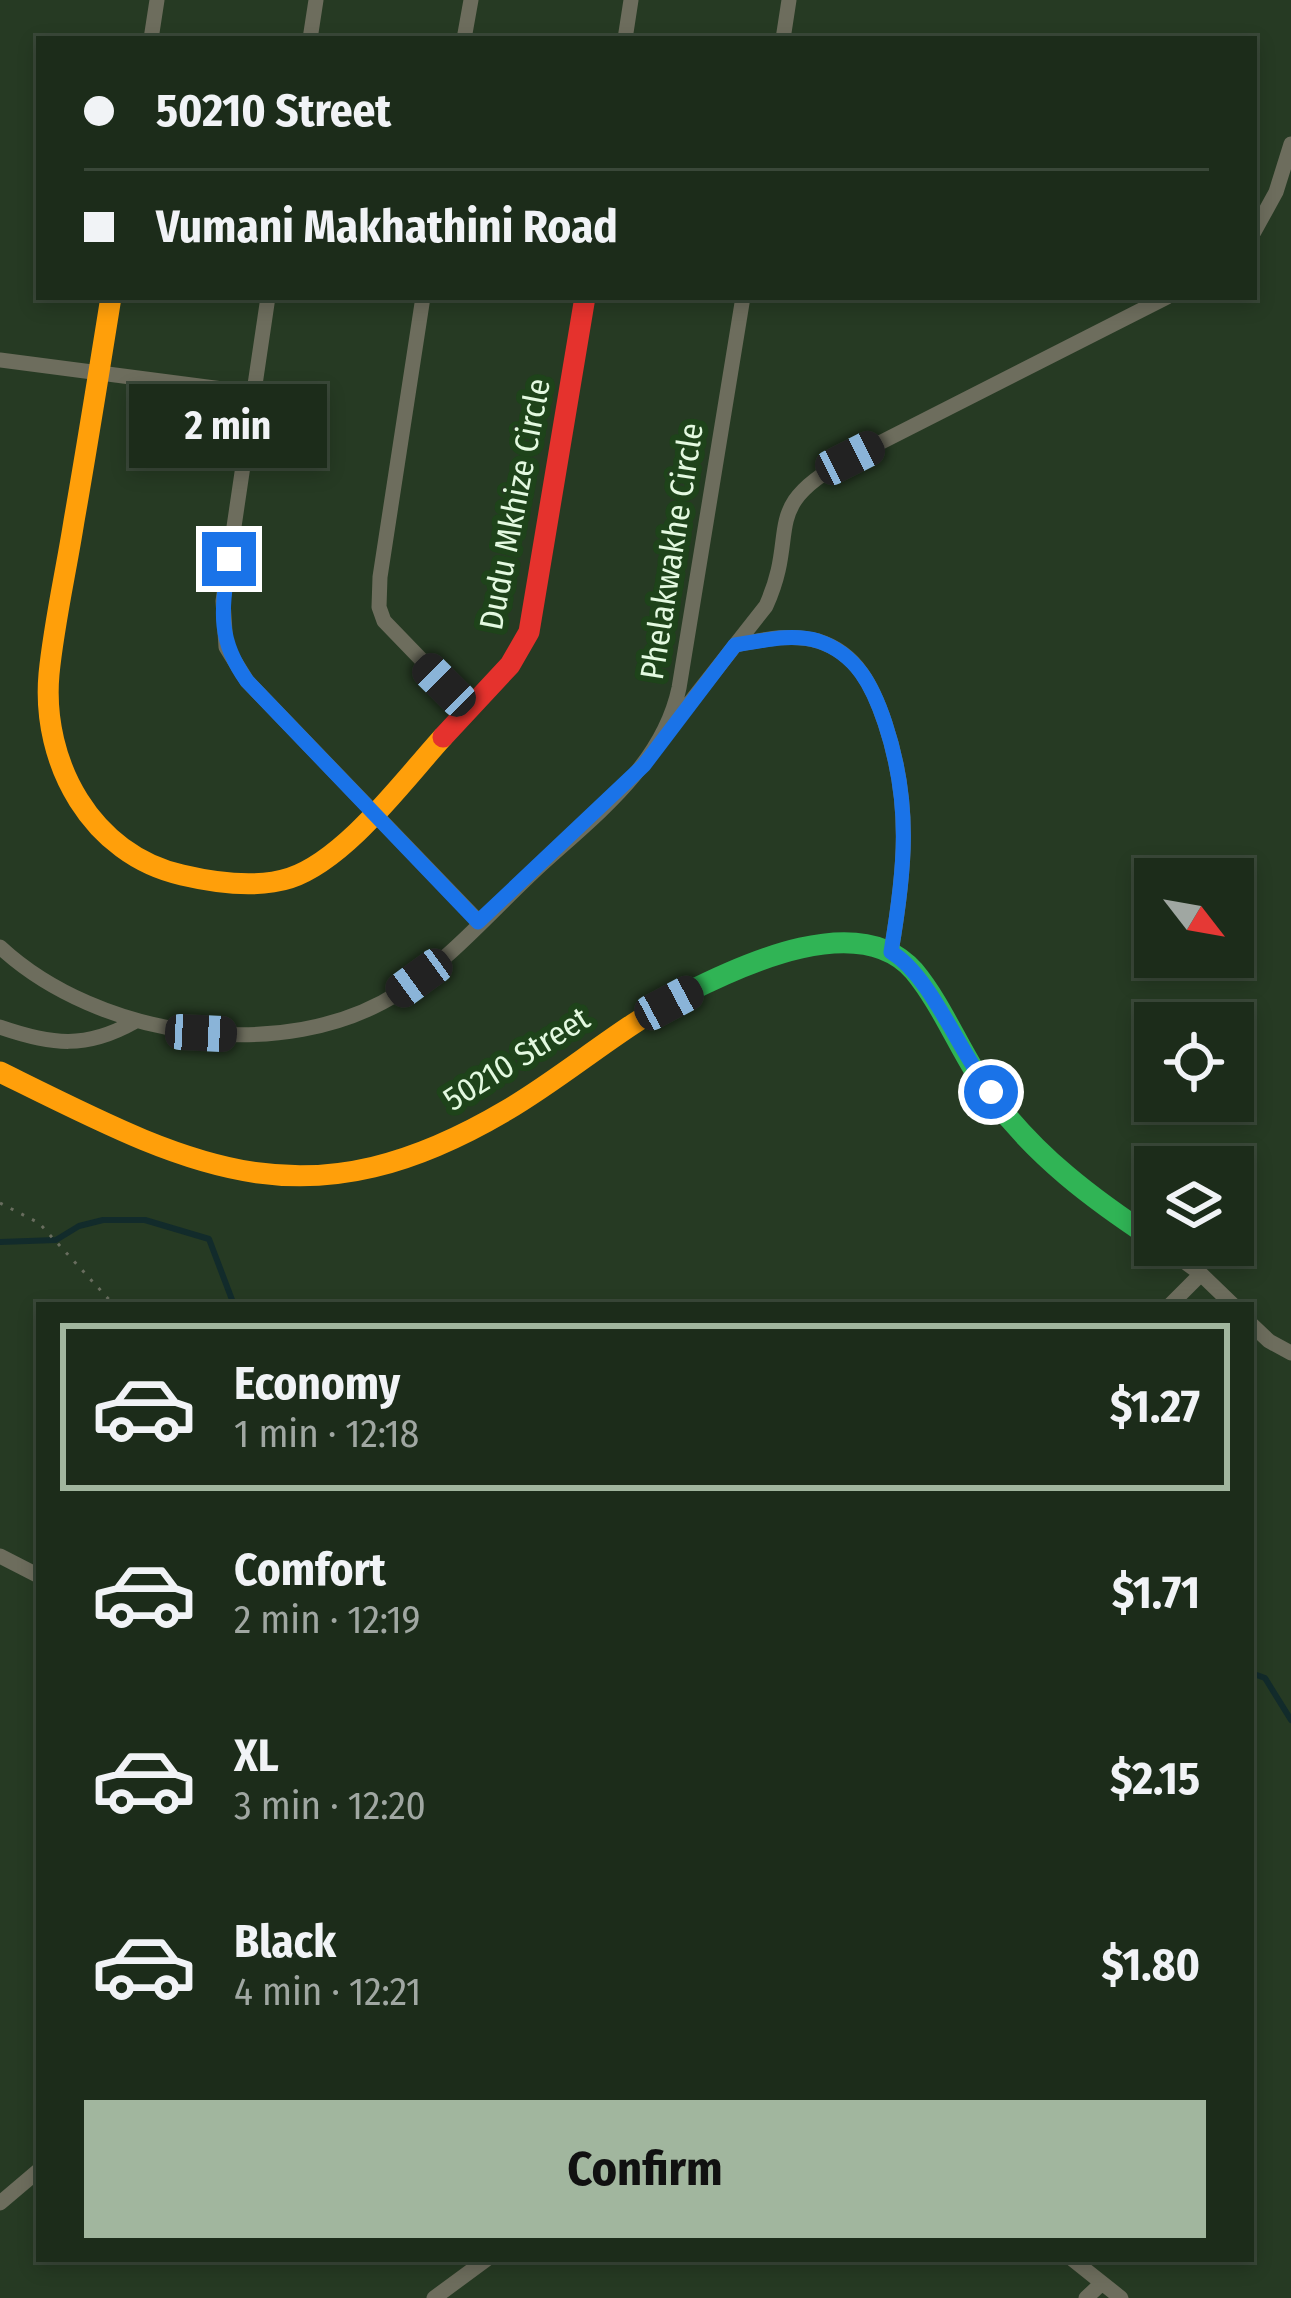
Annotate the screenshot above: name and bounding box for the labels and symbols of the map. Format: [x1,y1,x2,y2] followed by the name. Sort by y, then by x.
[471,375,559,633] street label: Dudu Mkhize Circle
[130,385,328,469] callout: 2 min
[632,420,712,682] street label: Phelakwakhe Circle
[810,426,890,490] car
[202,532,256,586] route end
[406,647,482,723] car
[1134,858,1254,978] north arrow
[379,942,459,1014] car
[629,970,709,1036] car
[436,998,597,1119] street label: 50210 Street
[164,1013,238,1053] car
[964,1065,1018,1119] route start

